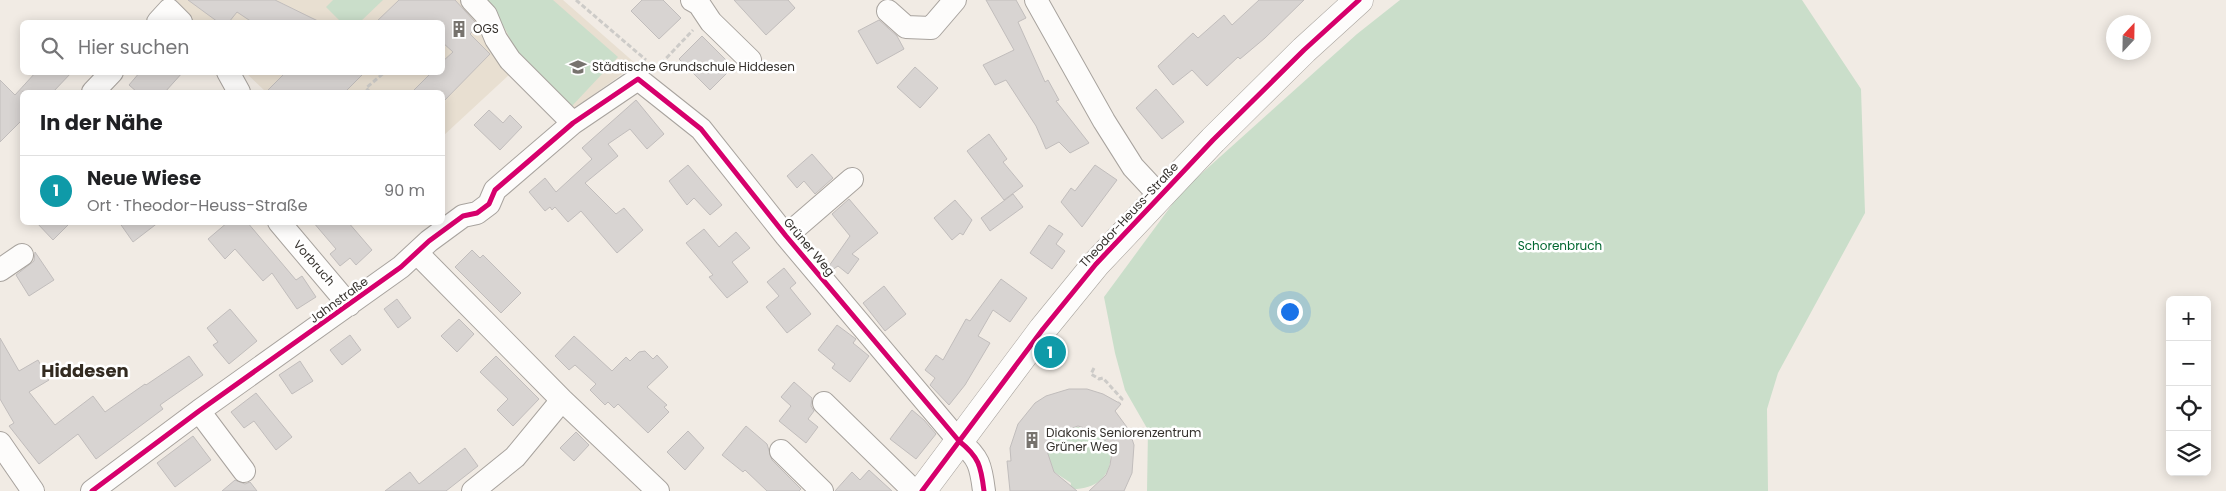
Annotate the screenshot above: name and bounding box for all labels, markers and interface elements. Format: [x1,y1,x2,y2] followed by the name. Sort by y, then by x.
[2106,15,2151,60] north arrow
[449,19,469,39] building icon: OGS
[20,20,445,75] search box
[473,20,499,37] place label: OGS
[38,34,66,62] icon: search
[78,34,189,61] text: Hier suchen
[568,57,588,77] school or university icon: Städtische Grundschule Hiddesen
[592,58,795,75] place label: Städtische Grundschule Hiddesen
[40,108,163,137] text: In der Nähe
[1075,158,1182,271] street label: Theodor-Heuss-Straße
[87,165,201,192] text: Neue Wiese
[53,179,59,202] text: 1
[384,179,425,202] text: 90 m
[87,194,308,217] text: Ort · Theodor-Heuss-Straße
[780,214,839,280] street label: Grüner Weg
[290,236,339,289] street label: Vorbruch
[1518,237,1602,254] park label: Schorenbruch
[306,273,371,327] street label: Jahnstraße
[2166,296,2211,476] map controls
[2166,296,2211,341] button: +
[1277,299,1303,325] your location
[1034,333,1066,371] pin: 1
[2166,341,2211,386] button: −
[41,358,129,383] district label: Hiddesen
[2166,386,2211,431] button: locate
[1046,424,1201,455] place label: Diakonis Seniorenzentrum Grüner Weg
[1022,430,1042,450] building icon: Diakonis Seniorenzentrum Grüner Weg
[2166,431,2211,476] button: layers

